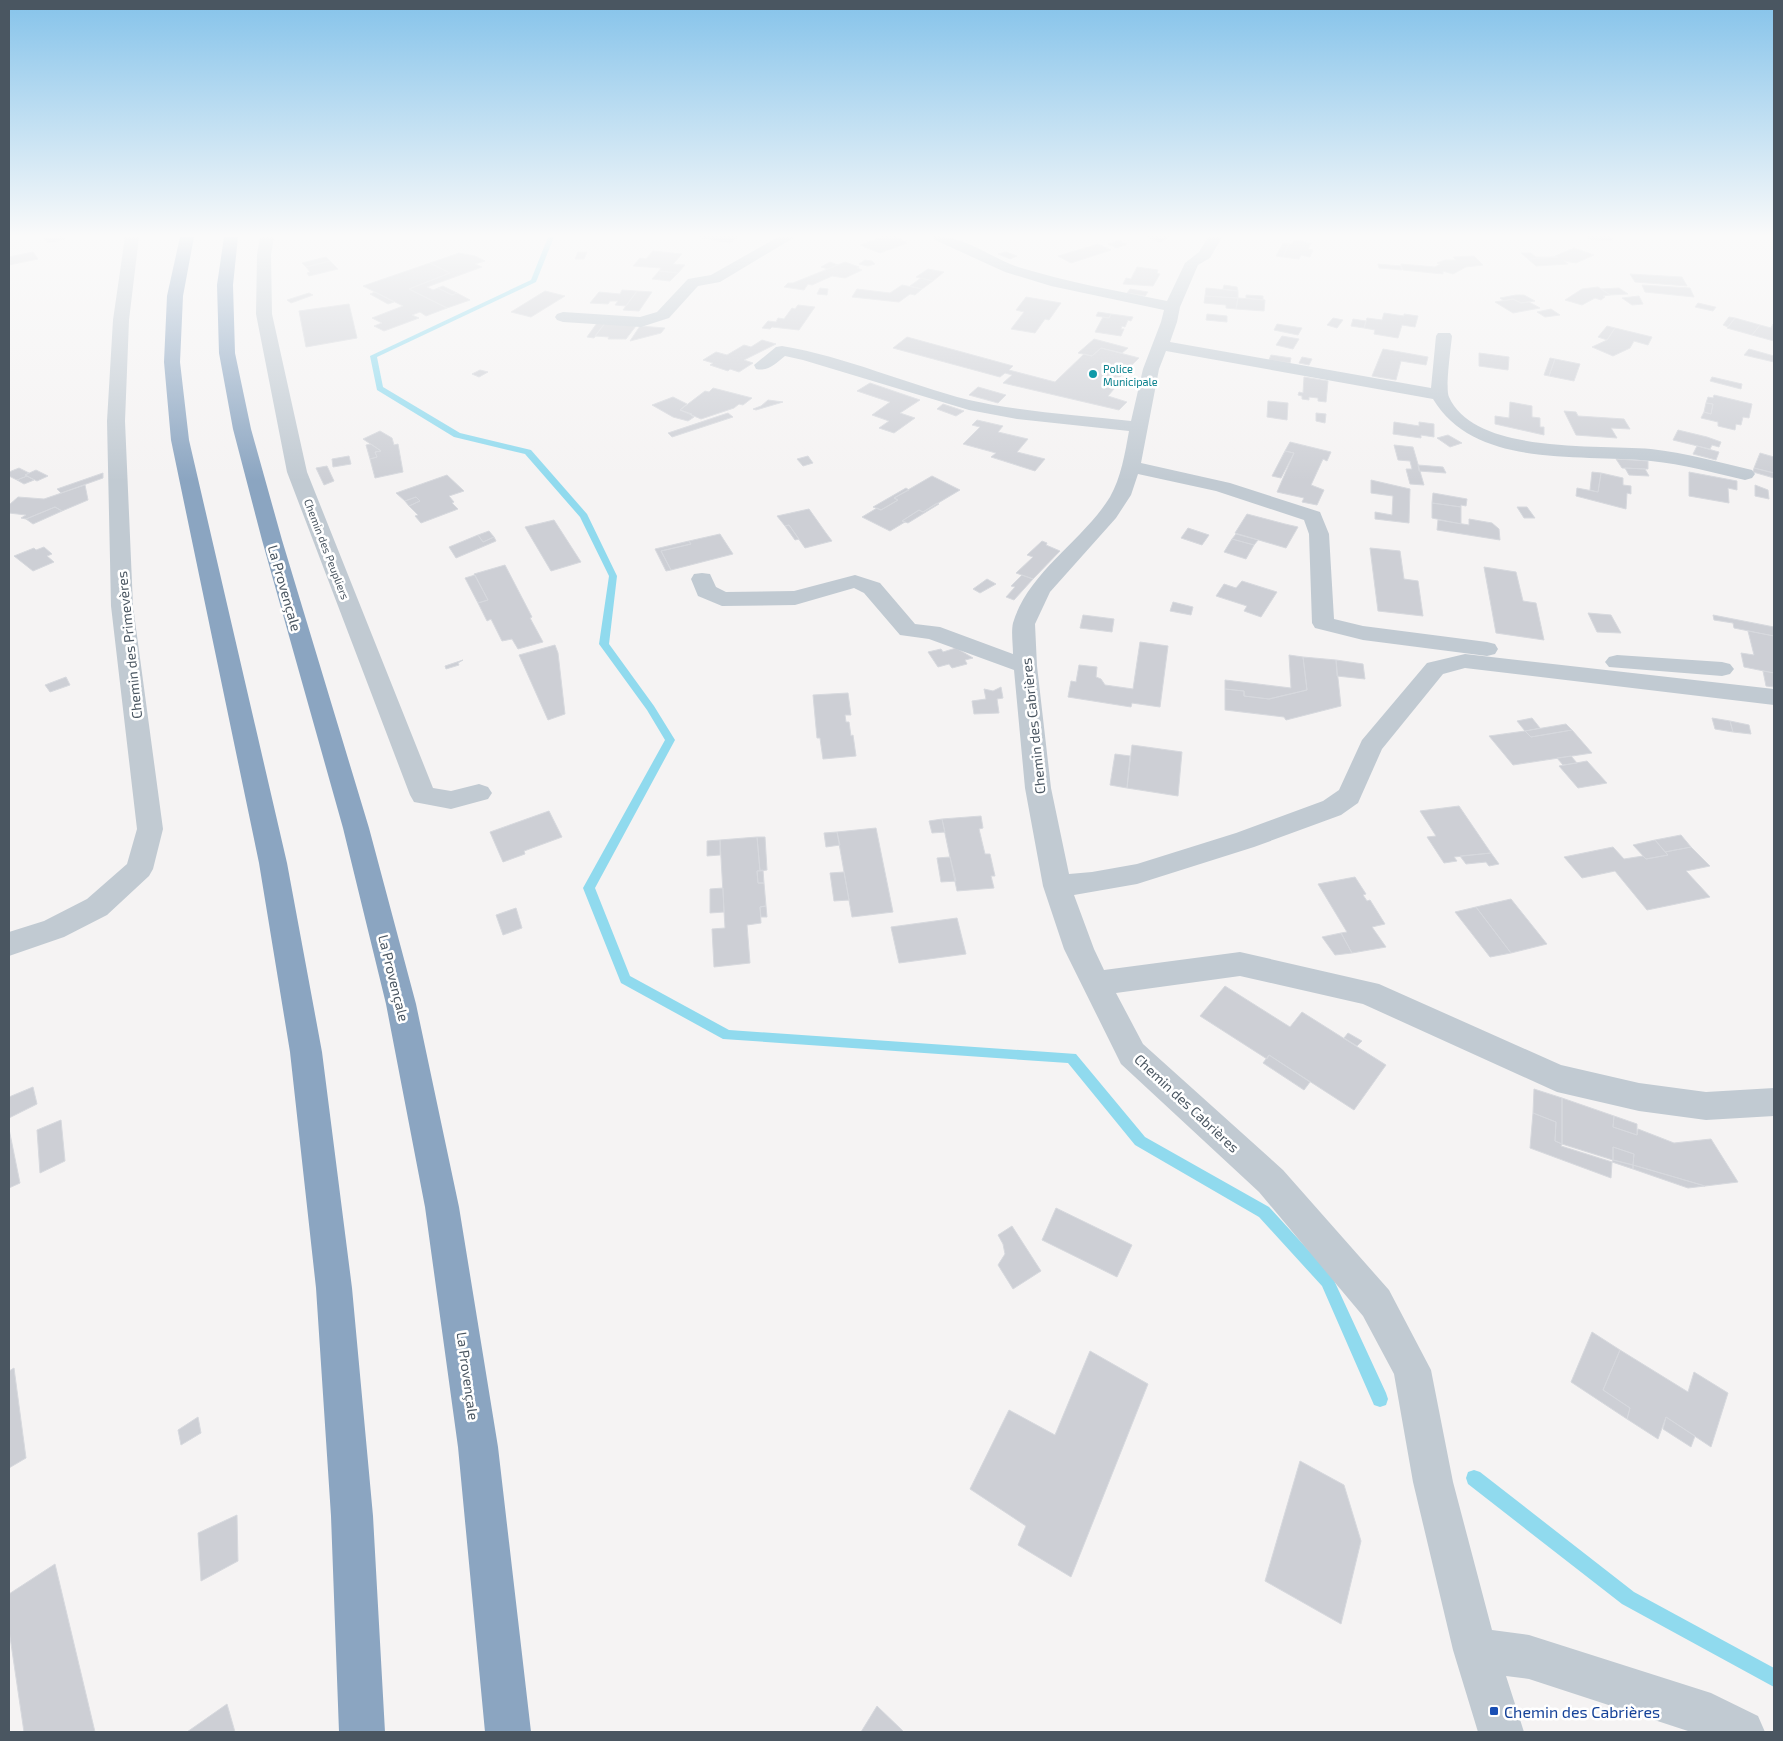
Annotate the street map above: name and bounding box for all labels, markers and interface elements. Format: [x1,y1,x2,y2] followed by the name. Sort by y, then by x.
[1103,362,1158,388] place label: Police Municipale
[1087,368,1099,380] marker: Police Municipale
[302,497,352,602] street label: Chemin des Peupliers
[264,543,305,633] street label: La Provençale
[113,570,145,720] street label: Chemin des Primevères
[1017,657,1049,795] street label: Chemin des Cabrières
[374,933,413,1023] street label: La Provençale
[1131,1050,1243,1156] street label: Chemin des Cabrières
[452,1331,483,1421] street label: La Provençale
[1504,1702,1660,1721] place label: Chemin des Cabrières
[1488,1705,1500,1717] marker: Chemin des Cabrières

